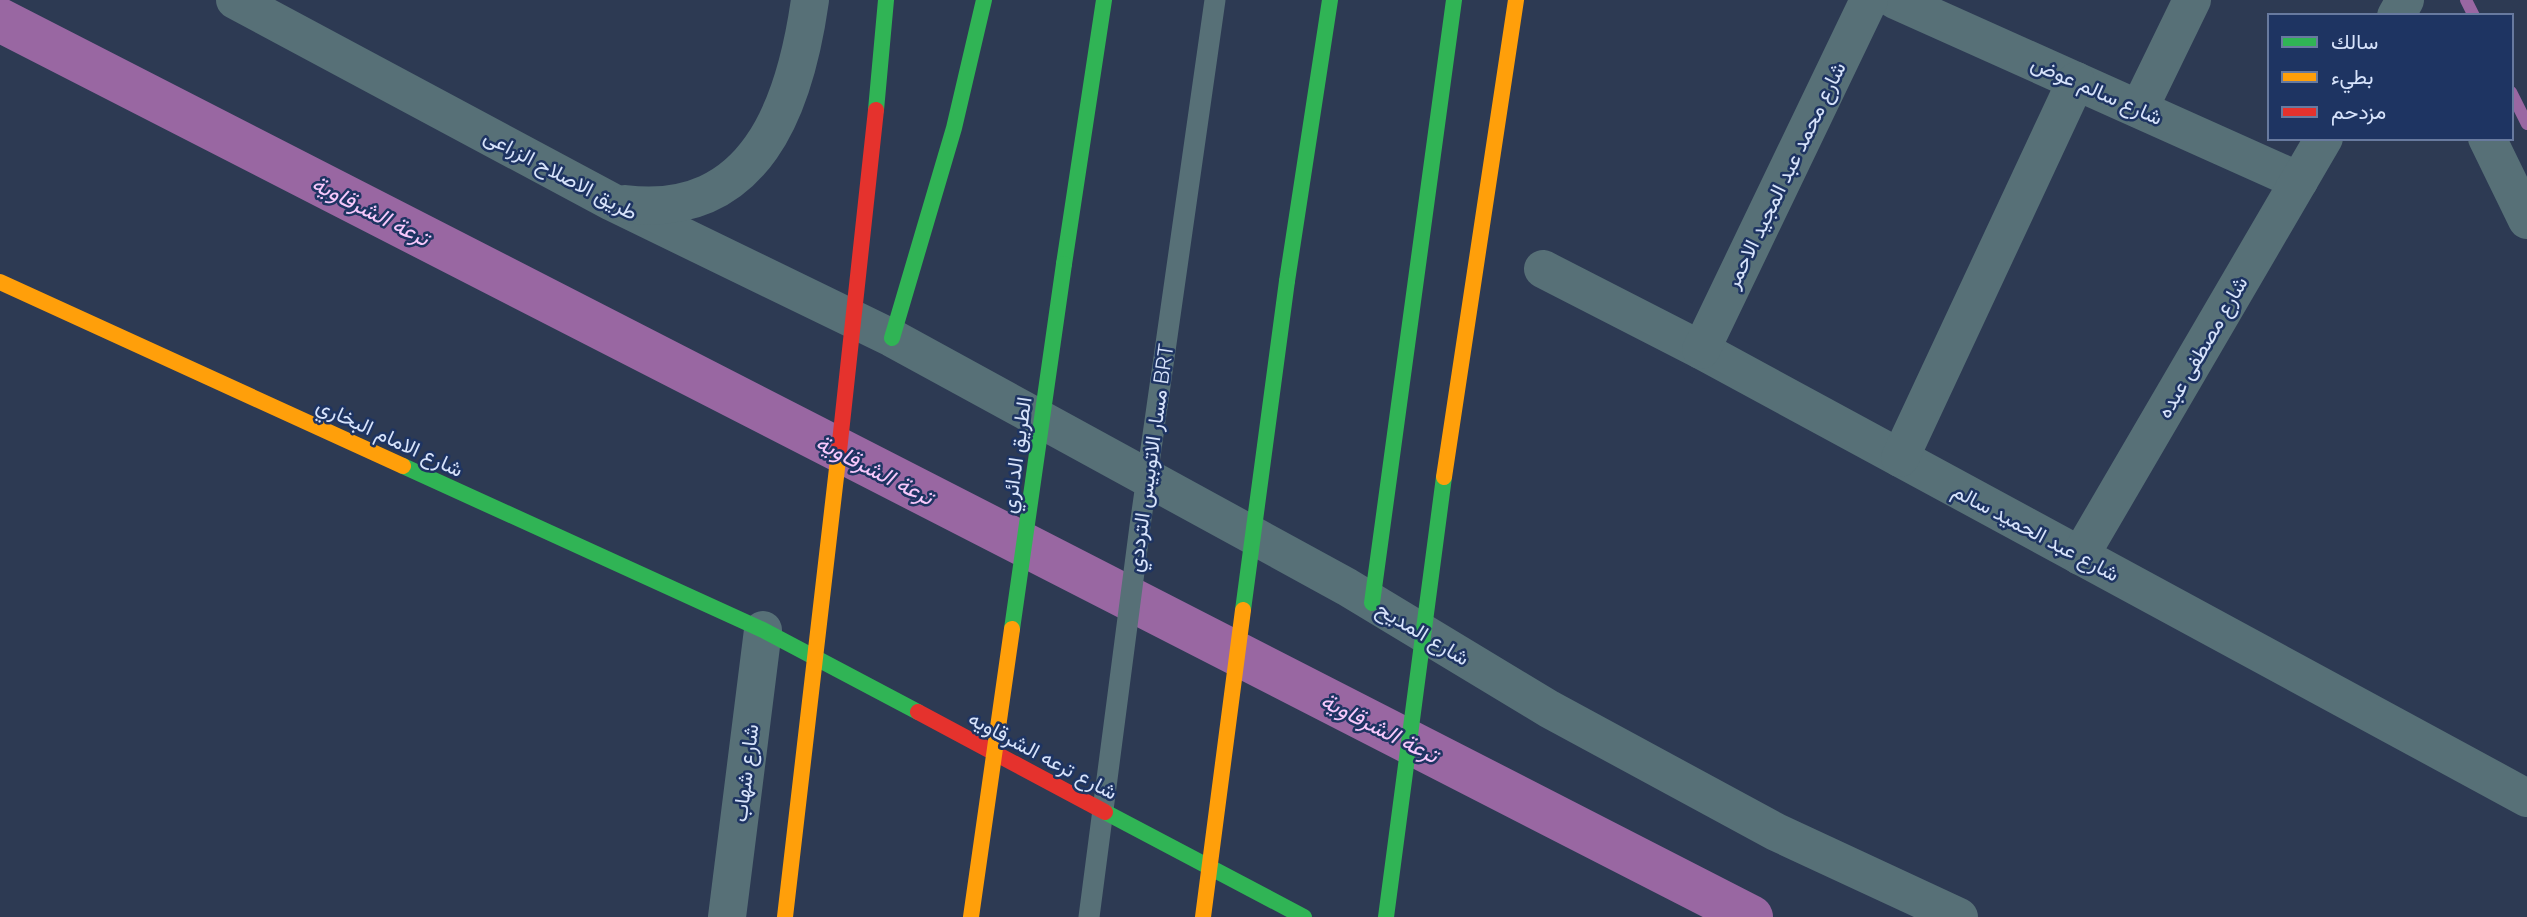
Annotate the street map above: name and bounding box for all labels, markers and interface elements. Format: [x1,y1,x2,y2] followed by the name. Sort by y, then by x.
[2268,14,2513,140] legend
[2331,29,2378,54] text: سالك
[2027,50,2166,132] street label: شارع سالم عوض
[1719,58,1853,294] street label: شارع محمد عبد المجيد الاحمر
[2331,64,2374,94] text: بطيء
[2331,99,2386,126] text: مزدحم
[479,123,642,227] street label: طريق الاصلاح الزراعى
[307,169,437,254] water label: ترعة الشرقاوية
[2151,272,2254,423] street label: شارع مصطفى عبده
[1122,342,1183,574] street label: مسار الاتوبيس الترددي BRT
[311,392,467,486] street label: شارع الامام البخاري
[995,395,1042,516] street label: الطريق الدائري
[811,428,941,513] water label: ترعة الشرقاوية
[1947,477,2124,588] street label: شارع عبد الحميد سالم
[1371,596,1474,672] street label: شارع المديح
[1316,686,1446,771] water label: ترعة الشرقاوية
[963,705,1122,807] street label: شارع ترعه الشرقاويه
[727,723,765,824] street label: شارع شهاب

